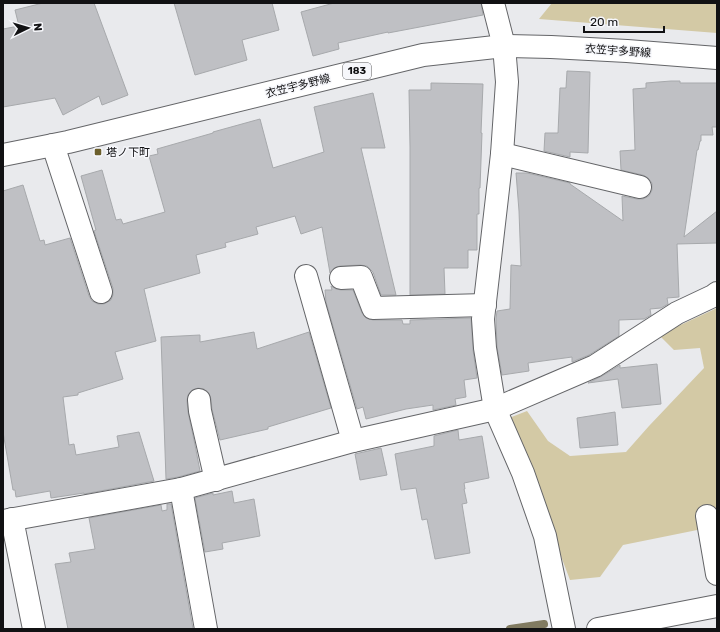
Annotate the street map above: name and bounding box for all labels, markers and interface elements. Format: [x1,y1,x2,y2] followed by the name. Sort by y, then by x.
[8,8,48,48] north arrow
[584,8,664,34] scale bar
[590,15,618,29] text: 20 m
[31,23,44,32] text: N
[585,42,651,60] street label: 衣笠宇多野線
[343,63,371,79] road number: 183
[264,72,332,100] street label: 衣笠宇多野線
[106,146,150,159] place label: 塔ノ下町
[93,147,103,157] marker: 塔ノ下町

